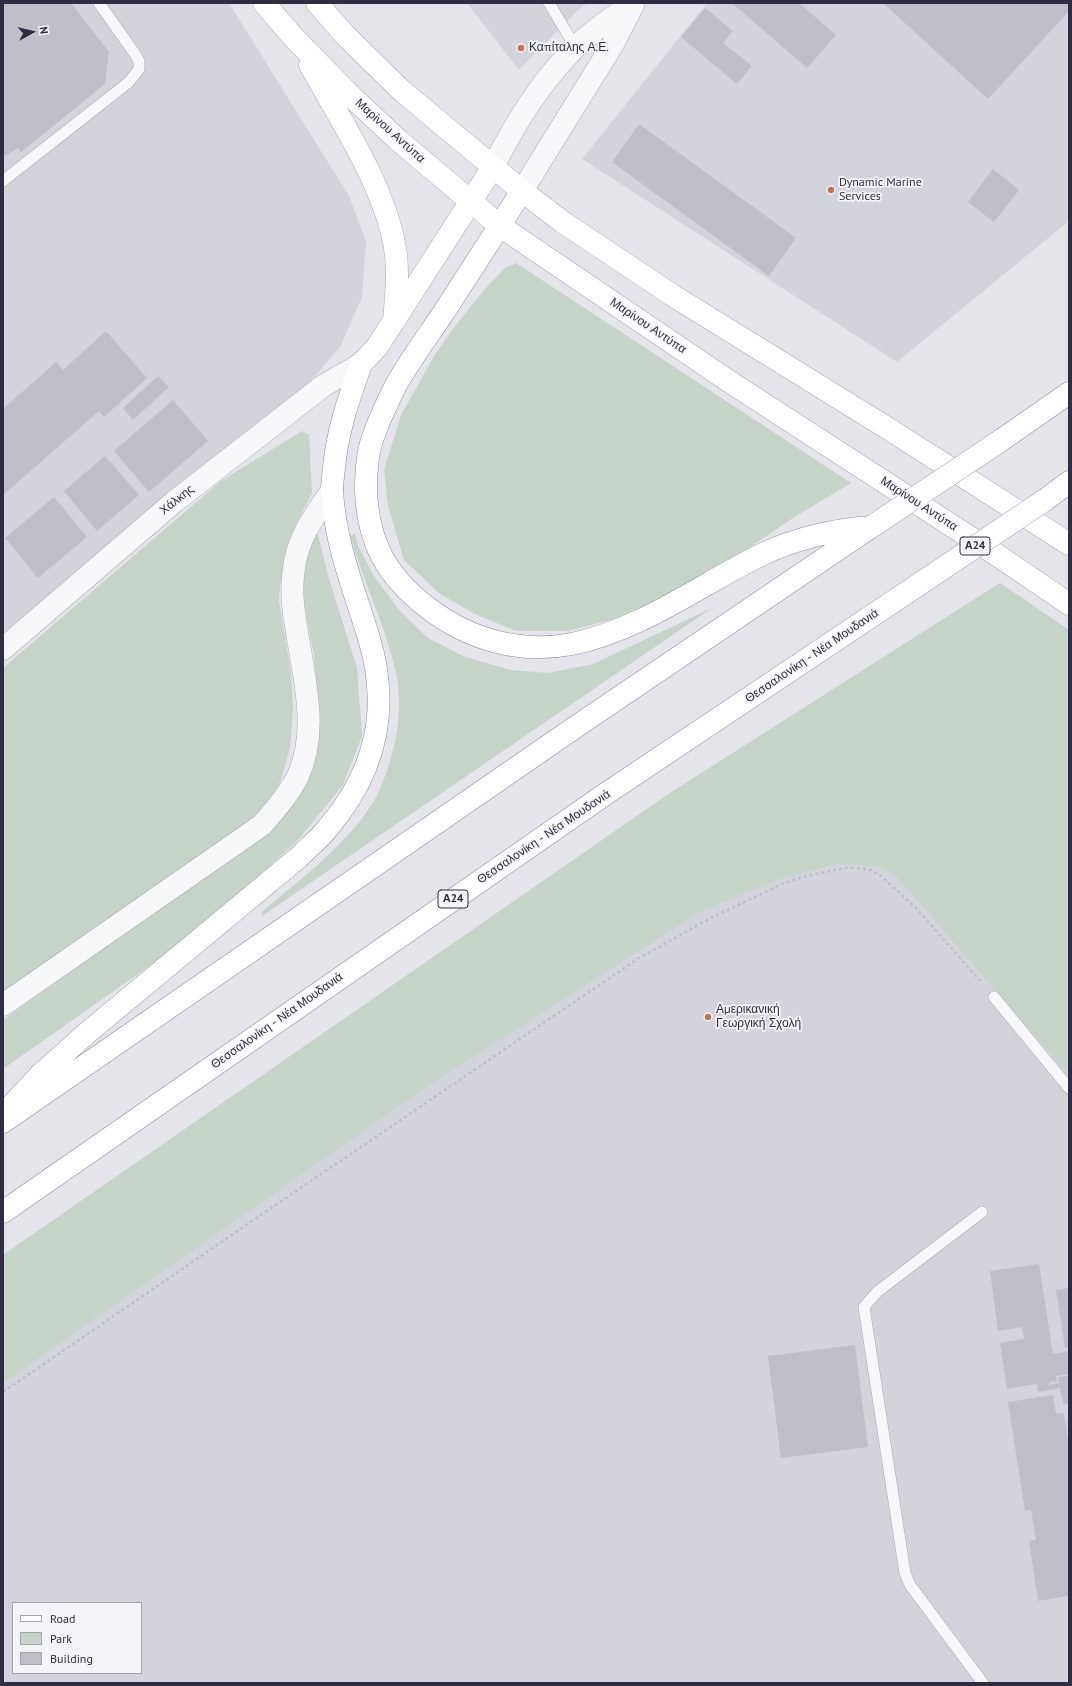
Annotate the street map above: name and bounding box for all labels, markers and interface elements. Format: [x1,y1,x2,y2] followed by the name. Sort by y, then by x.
[12,12,52,52] north arrow
[36,26,51,35] text: N
[529,41,609,55] place label: Καπίταλης Α.Ε.
[516,43,526,53] marker: Καπίταλης Α.Ε.
[352,96,428,166] street label: Μαρίνου Αντύπα
[839,176,922,204] place label: Dynamic Marine Services
[826,185,836,195] marker: Dynamic Marine Services
[607,295,689,357] street label: Μαρίνου Αντύπα
[878,474,960,534] street label: Μαρίνου Αντύπα
[157,482,197,518] street label: Χάλκης
[960,537,990,555] road number: Α24
[743,606,881,706] street label: Θεσσαλονίκη - Νέα Μουδανιά
[475,787,613,887] street label: Θεσσαλονίκη - Νέα Μουδανιά
[438,890,468,908] road number: Α24
[208,970,346,1072] street label: Θεσσαλονίκη - Νέα Μουδανιά
[716,1003,801,1031] place label: Αμερικανική Γεωργική Σχολή
[703,1012,713,1022] marker: Αμερικανική Γεωργική Σχολή
[12,1602,142,1674] legend
[50,1611,75,1626] text: Road
[50,1631,72,1646] text: Park
[50,1651,93,1666] text: Building

